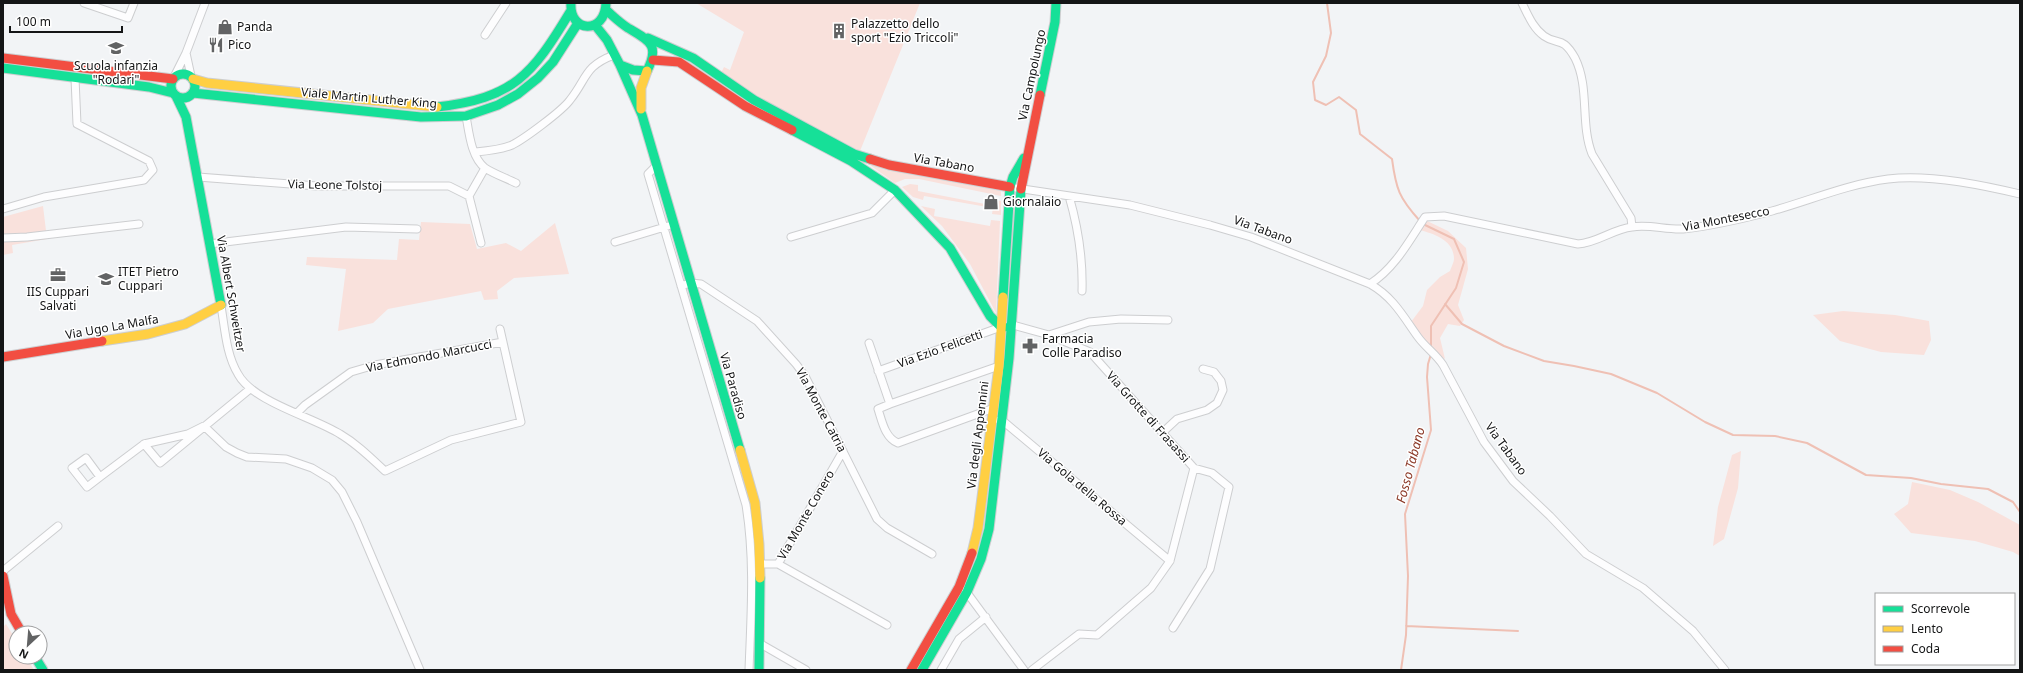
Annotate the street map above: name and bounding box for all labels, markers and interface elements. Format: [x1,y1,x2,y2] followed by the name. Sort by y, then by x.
[10,8,122,34] scale bar
[16,13,51,30] text: 100 m
[851,15,959,46] place label: Palazzetto dello sport "Ezio Triccoli"
[216,18,234,36] shop icon: Panda
[237,18,273,35] place label: Panda
[830,22,848,40] building icon: Palazzetto dello sport "Ezio Triccoli"
[1014,28,1049,122] street label: Via Campolungo
[207,36,225,54] restaurant icon: Pico
[228,36,251,53] place label: Pico
[107,39,125,57] school or university icon: Scuola infanzia "Rodari"
[74,57,158,88] place label: Scuola infanzia "Rodari"
[300,83,438,112] street label: Viale Martin Luther King
[912,149,976,176] street label: Via Tabano
[288,175,382,194] street label: Via Leone Tolstoj
[982,193,1000,211] shop icon: Giornalaio
[1003,193,1061,210] place label: Giornalaio
[1681,202,1771,235] street label: Via Montesecco
[1231,211,1295,248] street label: Via Tabano
[213,234,250,354] street label: Via Albert Schweitzer
[118,263,179,294] place label: ITET Pietro Cuppari
[49,266,67,284] office icon: IIS Cuppari Salvati
[97,270,115,288] school or university icon: ITET Pietro Cuppari
[27,283,89,314] place label: IIS Cuppari Salvati
[64,310,160,343] street label: Via Ugo La Malfa
[895,325,985,372] street label: Via Ezio Felicetti
[1042,330,1122,361] place label: Farmacia Colle Paradiso
[364,335,493,376] street label: Via Edmondo Marcucci
[1021,337,1039,355] pharmacy icon: Farmacia Colle Paradiso
[716,350,751,421] street label: Via Paradiso
[792,365,851,455] street label: Via Monte Catria
[1103,367,1194,466] street label: Via Grotte di Frasassi
[962,380,993,490] street label: Via degli Appennini
[1481,419,1531,479] street label: Via Tabano
[1391,425,1429,505] water label: Fosso Tabano
[1034,444,1131,529] street label: Via Gola della Rossa
[773,467,838,563] street label: Via Monte Conero
[1875,593,2015,665] legend
[1911,600,1970,617] text: Scorrevole
[1911,620,1943,637] text: Lento
[8,625,48,665] north arrow
[1911,640,1940,657] text: Coda
[16,646,31,663] text: N

